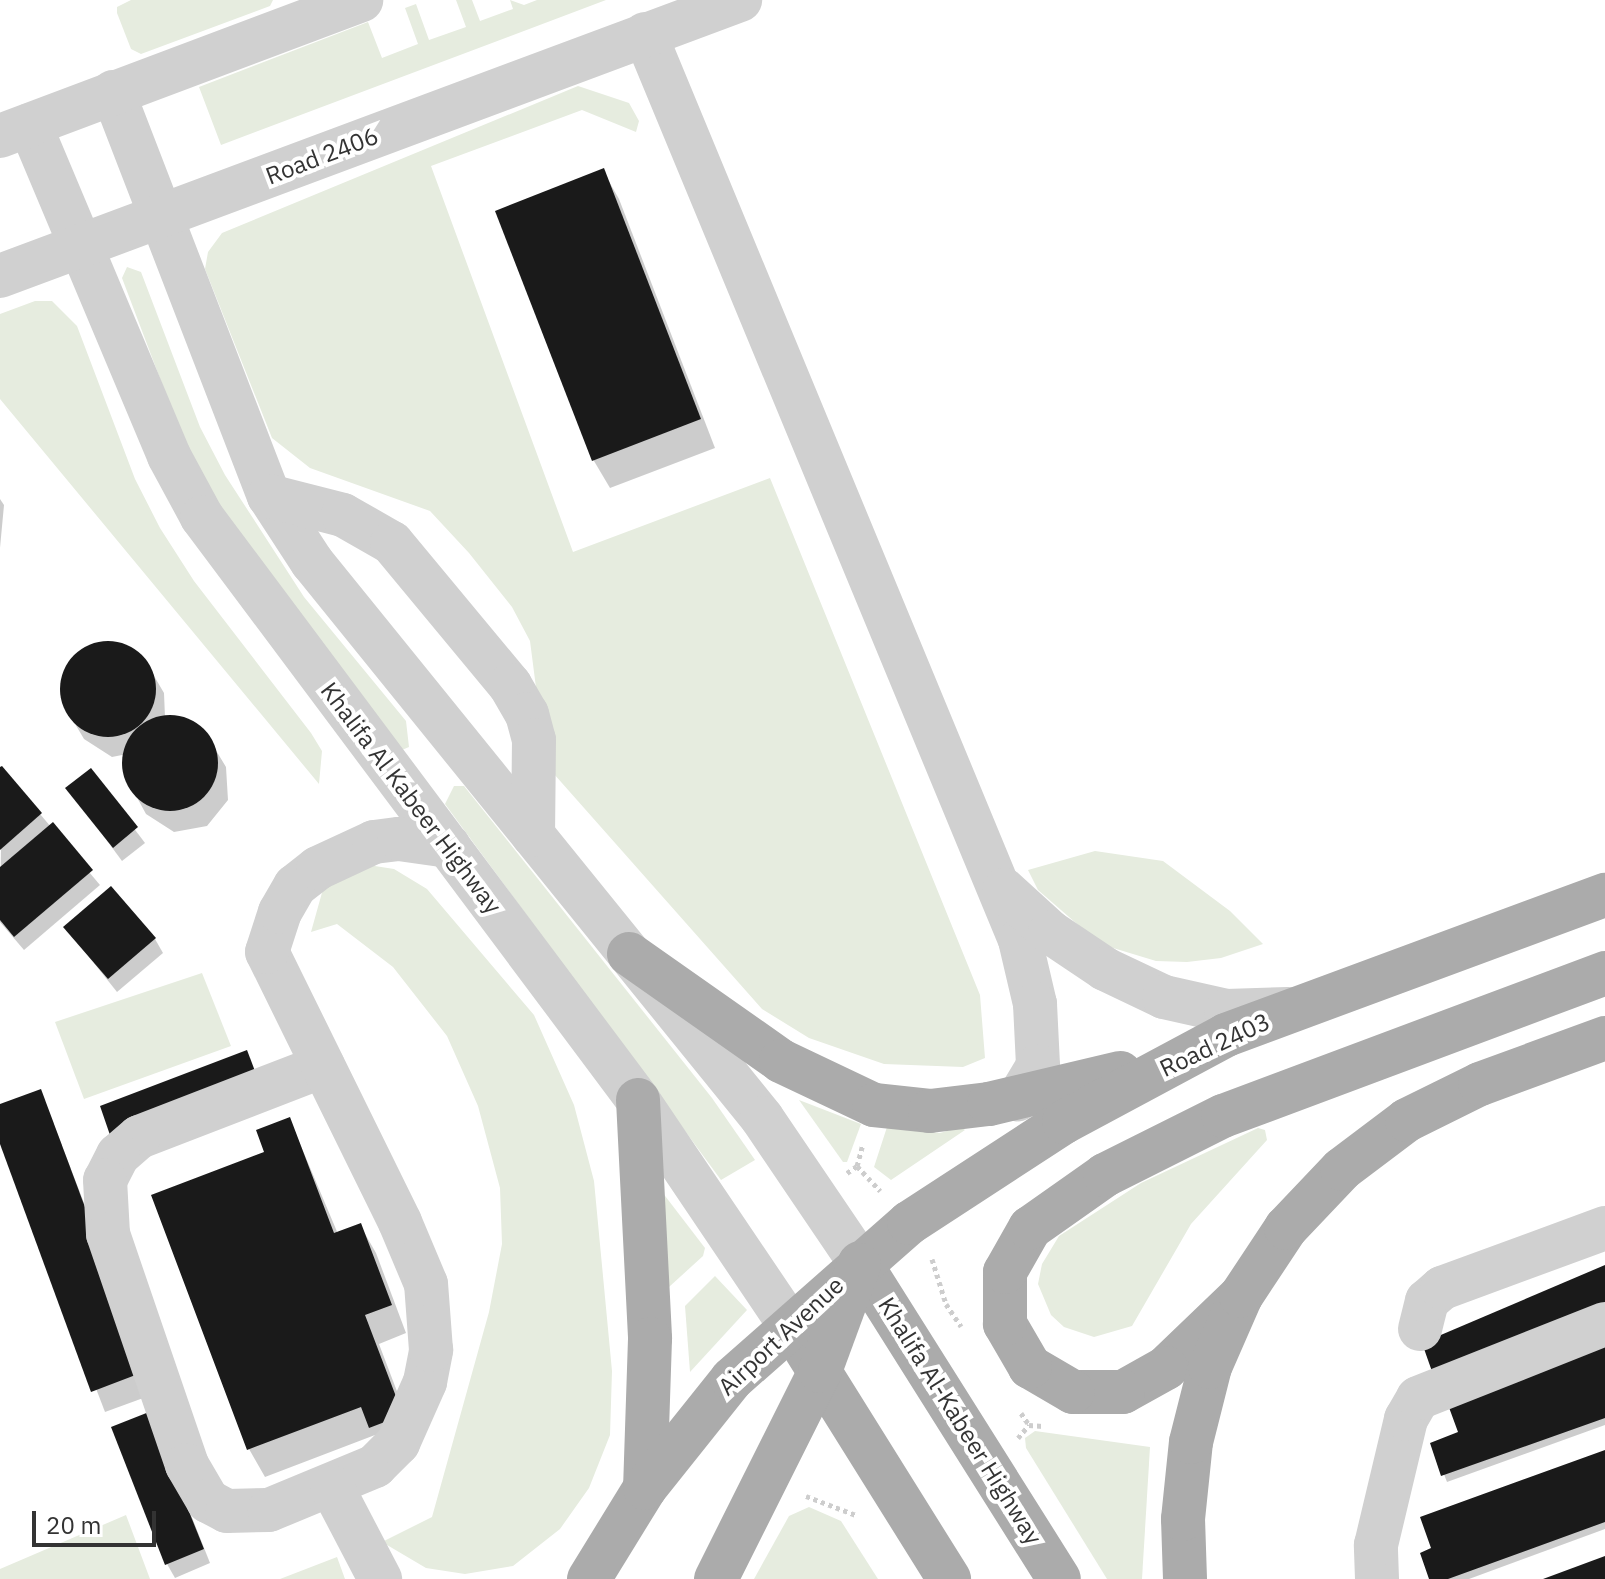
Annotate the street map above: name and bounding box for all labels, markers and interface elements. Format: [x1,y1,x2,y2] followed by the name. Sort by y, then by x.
[262,121,382,191] street label: Road 2406
[314,677,508,919] street label: Khalifa Al Kabeer Highway
[1155,1007,1275,1083] street label: Road 2403
[712,1271,850,1401] street label: Airport Avenue
[872,1292,1048,1550] street label: Khalifa Al-Kabeer Highway
[36,1495,160,1545] scale bar
[46,1509,101,1541] text: 20 m

